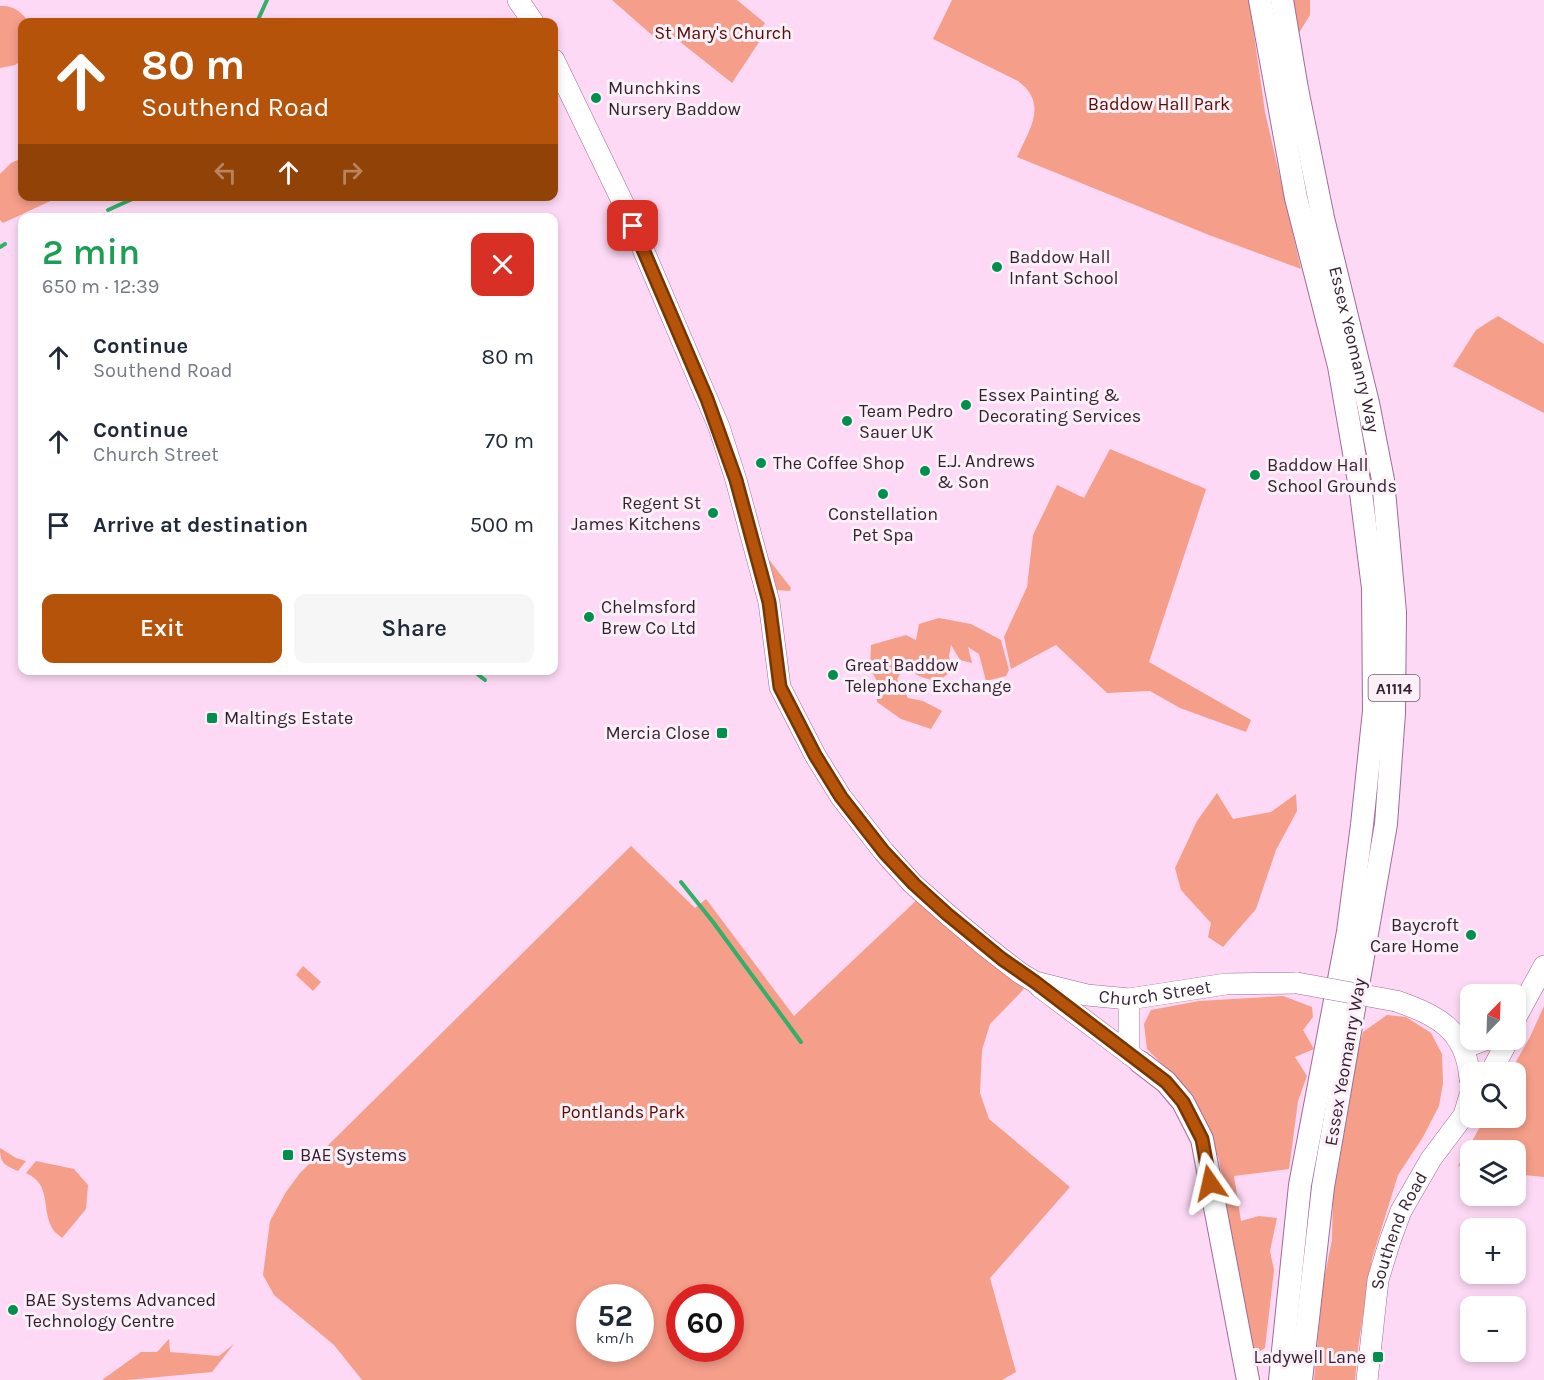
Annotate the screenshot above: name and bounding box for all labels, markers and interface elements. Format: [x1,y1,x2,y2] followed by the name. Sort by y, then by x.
[654,22,792,44] park label: St Mary's Church
[141,40,245,90] text: 80 m
[42,42,120,120] icon: ahead
[608,77,741,120] place label: Munchkins Nursery Baddow
[141,91,330,123] text: Southend Road
[589,91,603,105] marker: Munchkins Nursery Baddow
[1088,93,1230,115] park label: Baddow Hall Park
[209,156,242,189] icon: left
[272,156,305,189] icon: ahead
[335,156,368,189] icon: right
[607,200,658,251] pin
[616,209,649,242] icon: arrive
[42,231,140,273] text: 2 min
[471,233,534,296] button: close
[1009,246,1119,289] place label: Baddow Hall Infant School
[990,260,1004,274] marker: Baddow Hall Infant School
[1324,264,1385,435] street label: Essex Yeomanry Way
[42,275,159,298] text: 650 m · 12:39
[93,333,188,359] text: Continue
[42,341,75,374] icon: ahead
[482,344,534,370] text: 80 m
[93,359,233,382] text: Southend Road
[978,384,1141,427] place label: Essex Painting & Decorating Services
[959,398,973,412] marker: Essex Painting & Decorating Services
[859,400,953,443] place label: Team Pedro Sauer UK
[840,414,854,428] marker: Team Pedro Sauer UK
[93,417,188,443] text: Continue
[42,425,75,458] icon: ahead
[485,428,534,454] text: 70 m
[93,443,219,466] text: Church Street
[937,450,1035,493] place label: E.J. Andrews & Son
[773,452,904,474] place label: The Coffee Shop
[1267,454,1397,497] place label: Baddow Hall School Grounds
[754,456,768,470] marker: The Coffee Shop
[918,464,932,478] marker: E.J. Andrews & Son
[1248,468,1262,482] marker: Baddow Hall School Grounds
[876,487,890,501] marker: Constellation Pet Spa
[571,492,701,535] place label: Regent St James Kitchens
[828,503,938,546] place label: Constellation Pet Spa
[706,506,720,520] marker: Regent St James Kitchens
[42,509,75,542] icon: arrive
[93,512,308,538] text: Arrive at destination
[470,512,534,538] text: 500 m
[42,594,282,663] button: Exit
[294,594,534,663] button: Share
[601,596,696,639] place label: Chelmsford Brew Co Ltd
[582,610,596,624] marker: Chelmsford Brew Co Ltd
[845,654,1011,697] place label: Great Baddow Telephone Exchange
[826,668,840,682] marker: Great Baddow Telephone Exchange
[1368,675,1420,701] road number: A1114
[224,707,353,729] place label: Maltings Estate
[205,711,219,725] marker: Maltings Estate
[606,722,710,744] place label: Mercia Close
[715,726,729,740] marker: Mercia Close
[1370,914,1459,957] place label: Baycroft Care Home
[1464,928,1478,942] marker: Baycroft Care Home
[1098,975,1213,1010] street label: Church Street
[1319,976,1371,1148] street label: Essex Yeomanry Way
[1460,984,1526,1050] north arrow
[1460,984,1526,1362] map controls
[1460,1062,1526,1128] button: search
[561,1101,685,1123] park label: Pontlands Park
[1460,1140,1526,1206] button: layers
[300,1144,407,1166] place label: BAE Systems
[281,1148,295,1162] marker: BAE Systems
[1178,1151,1242,1215] position arrow
[1366,1168,1432,1291] street label: Southend Road
[1460,1218,1526,1284] button: +
[666,1284,744,1362] speed limit sign: 60
[25,1289,216,1332] place label: BAE Systems Advanced Technology Centre
[1460,1296,1526,1362] button: −
[597,1298,633,1334] text: 52
[6,1303,20,1317] marker: BAE Systems Advanced Technology Centre
[596,1329,634,1347] text: km/h
[1254,1346,1366,1368] place label: Ladywell Lane
[1371,1350,1385,1364] marker: Ladywell Lane

